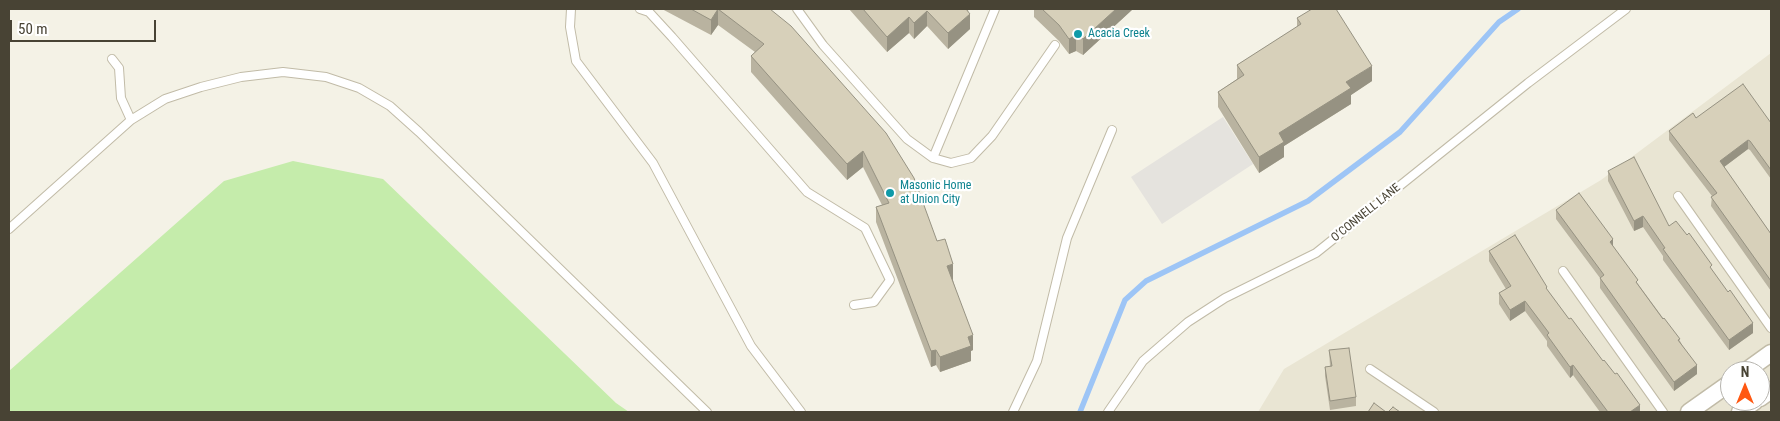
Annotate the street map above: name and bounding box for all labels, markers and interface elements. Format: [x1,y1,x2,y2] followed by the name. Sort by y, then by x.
[12,10,159,42] scale bar
[18,20,48,38] text: 50 m
[1088,27,1150,41] place label: Acacia Creek
[1072,28,1084,40] marker: Acacia Creek
[900,179,971,207] place label: Masonic Home at Union City
[1329,181,1403,245] street label: O’CONNELL LANE
[884,187,896,199] marker: Masonic Home at Union City
[1720,361,1770,411] north arrow
[1741,364,1749,380] text: N

